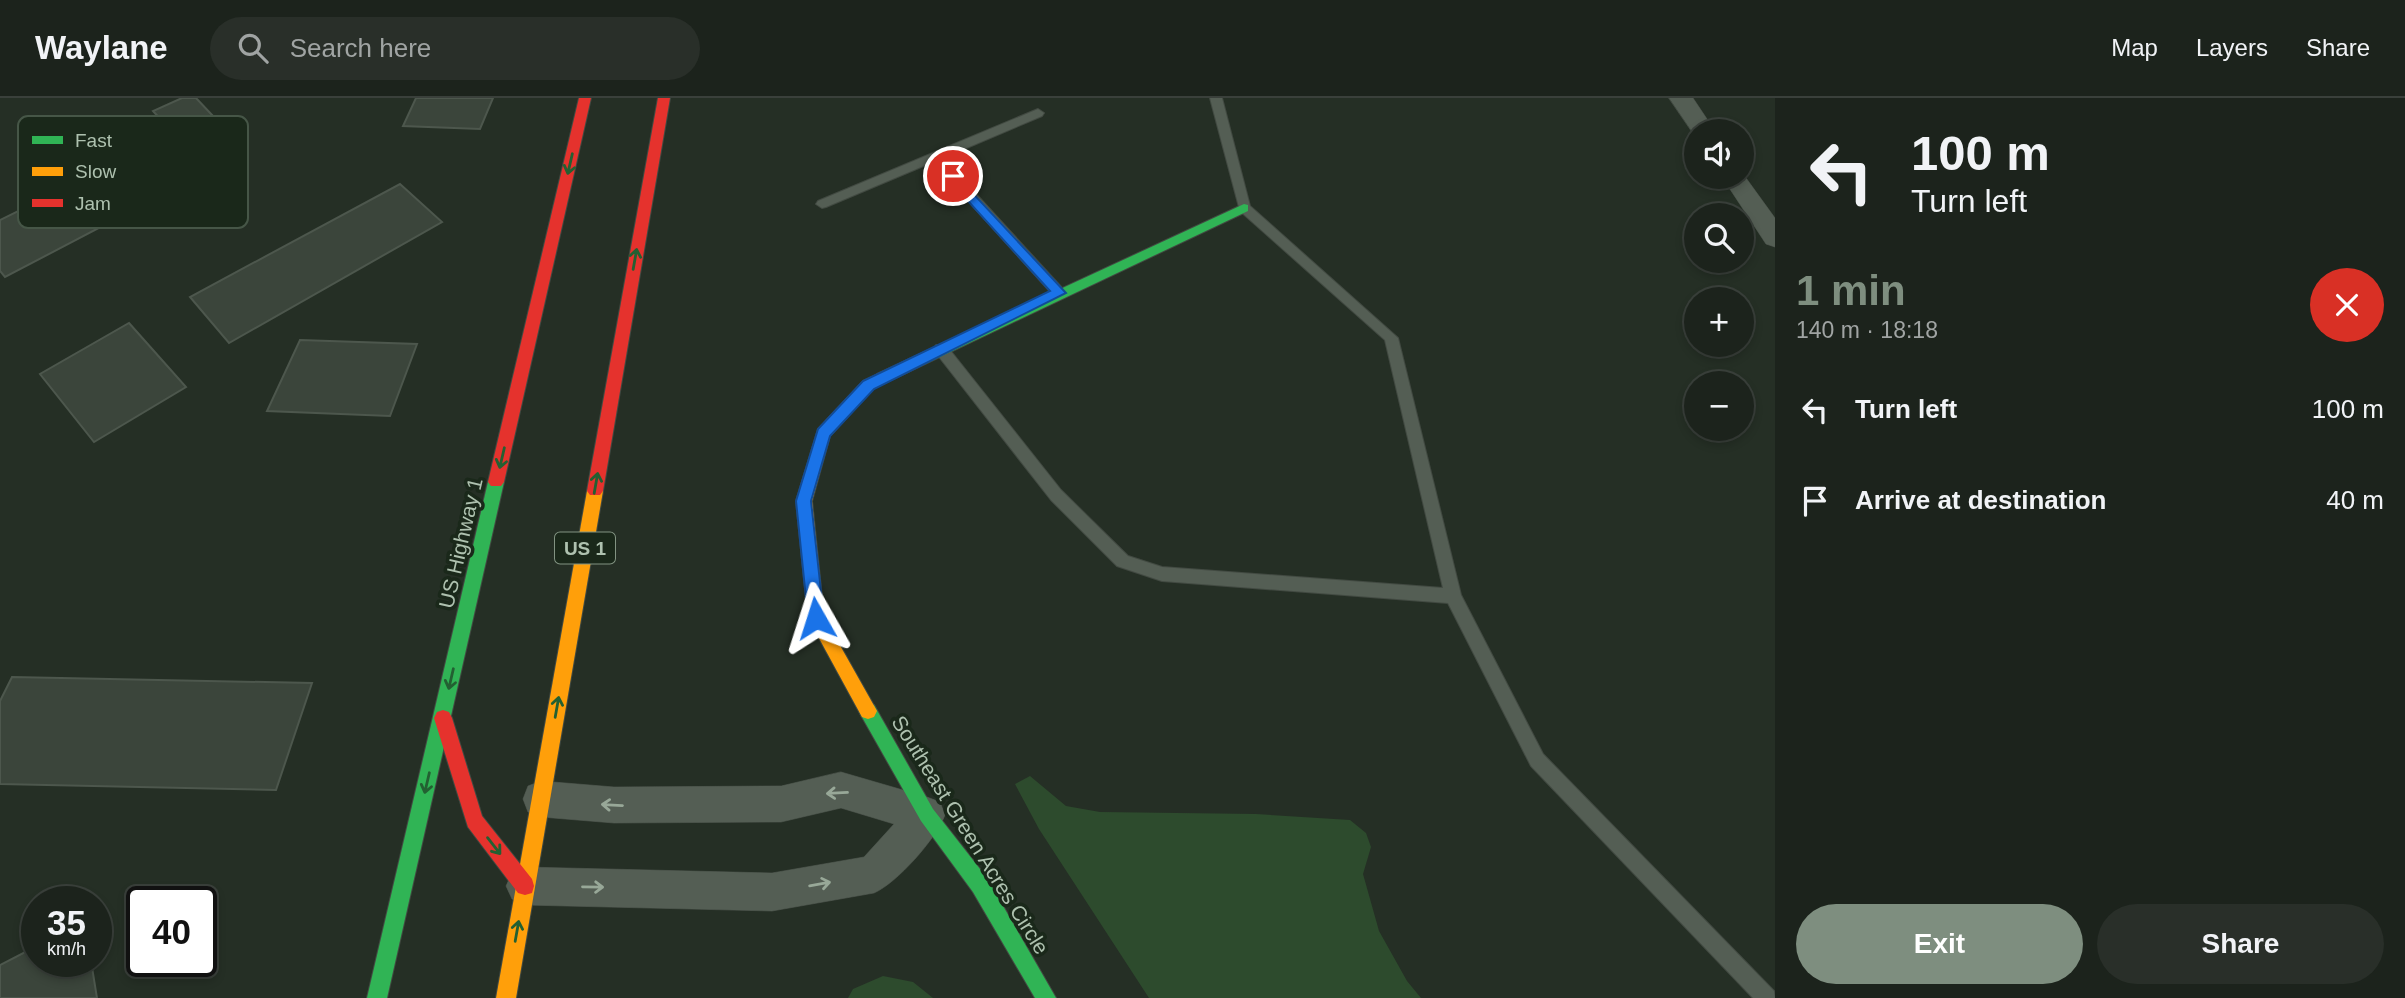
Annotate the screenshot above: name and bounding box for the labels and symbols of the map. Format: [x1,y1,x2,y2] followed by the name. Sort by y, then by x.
[18,116,248,228] legend
[75,130,113,151] text: Fast
[923,146,983,206] pin
[562,153,575,175] one-way arrow
[75,161,116,182] text: Slow
[75,193,111,214] text: Jam
[629,248,643,271] one-way arrow
[495,446,508,469] one-way arrow
[590,472,603,495] one-way arrow
[434,475,487,610] street label: US Highway 1
[555,533,615,564] road number: US 1
[779,581,853,655] position arrow
[443,667,457,690] one-way arrow
[551,696,564,719] one-way arrow
[887,711,1053,958] street label: Southeast Green Acres Circle
[419,771,433,794] one-way arrow
[826,786,849,799] one-way arrow
[600,798,623,811] one-way arrow
[486,837,501,855] one-way arrow
[808,877,831,890] one-way arrow
[581,881,604,894] one-way arrow
[126,886,217,977] speed limit sign: 40
[511,920,524,943] one-way arrow

